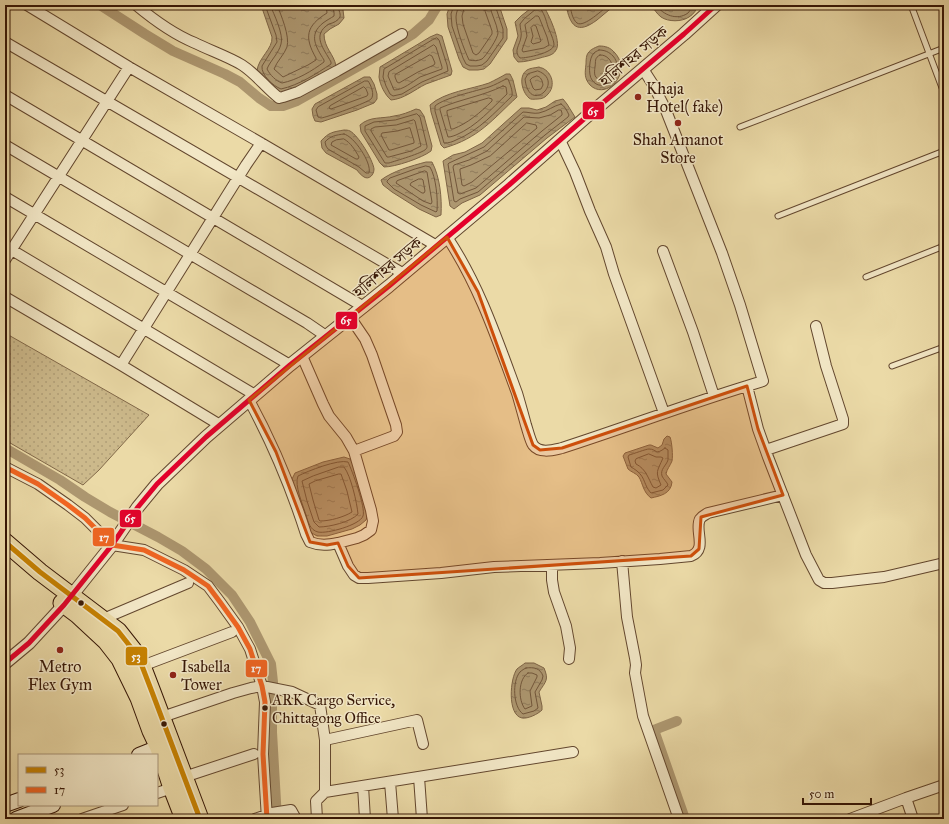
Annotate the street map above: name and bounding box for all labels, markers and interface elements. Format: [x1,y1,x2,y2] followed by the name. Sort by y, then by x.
[594,22,672,91] street label: হালিশহর সড়ক
[646,79,723,117] place label: Khaja Hotel( fake)
[633,92,643,102] marker: Khaja Hotel( fake)
[582,101,605,120] line badge: 65
[588,105,599,118] text: 65
[673,118,683,128] marker: Shah Amanot Store
[633,130,724,167] place label: Shah Amanot Store
[348,233,426,302] street label: হালিশহর সড়ক
[335,311,358,330] line badge: 65
[341,314,352,327] text: 65
[119,509,142,528] line badge: 65
[125,512,136,525] text: 65
[92,527,115,547] line badge: 17
[99,531,109,544] text: 17
[76,598,86,608] unlabelled marker
[55,645,65,655] marker: Metro Flex Gym
[125,646,148,666] line badge: 53
[131,650,141,664] text: 53
[28,657,93,694] place label: Metro Flex Gym
[181,657,230,694] place label: Isabella Tower
[245,659,268,678] line badge: 17
[251,662,261,675] text: 17
[168,670,178,680] marker: Isabella Tower
[271,691,395,727] place label: ARK Cargo Service, Chittagong Office
[260,703,270,713] marker: ARK Cargo Service, Chittagong Office
[159,719,169,729] unlabelled marker
[18,754,158,806] legend
[54,763,65,777] text: 53
[803,780,871,806] scale bar
[54,783,65,797] text: 17
[809,787,834,801] text: 50 m

